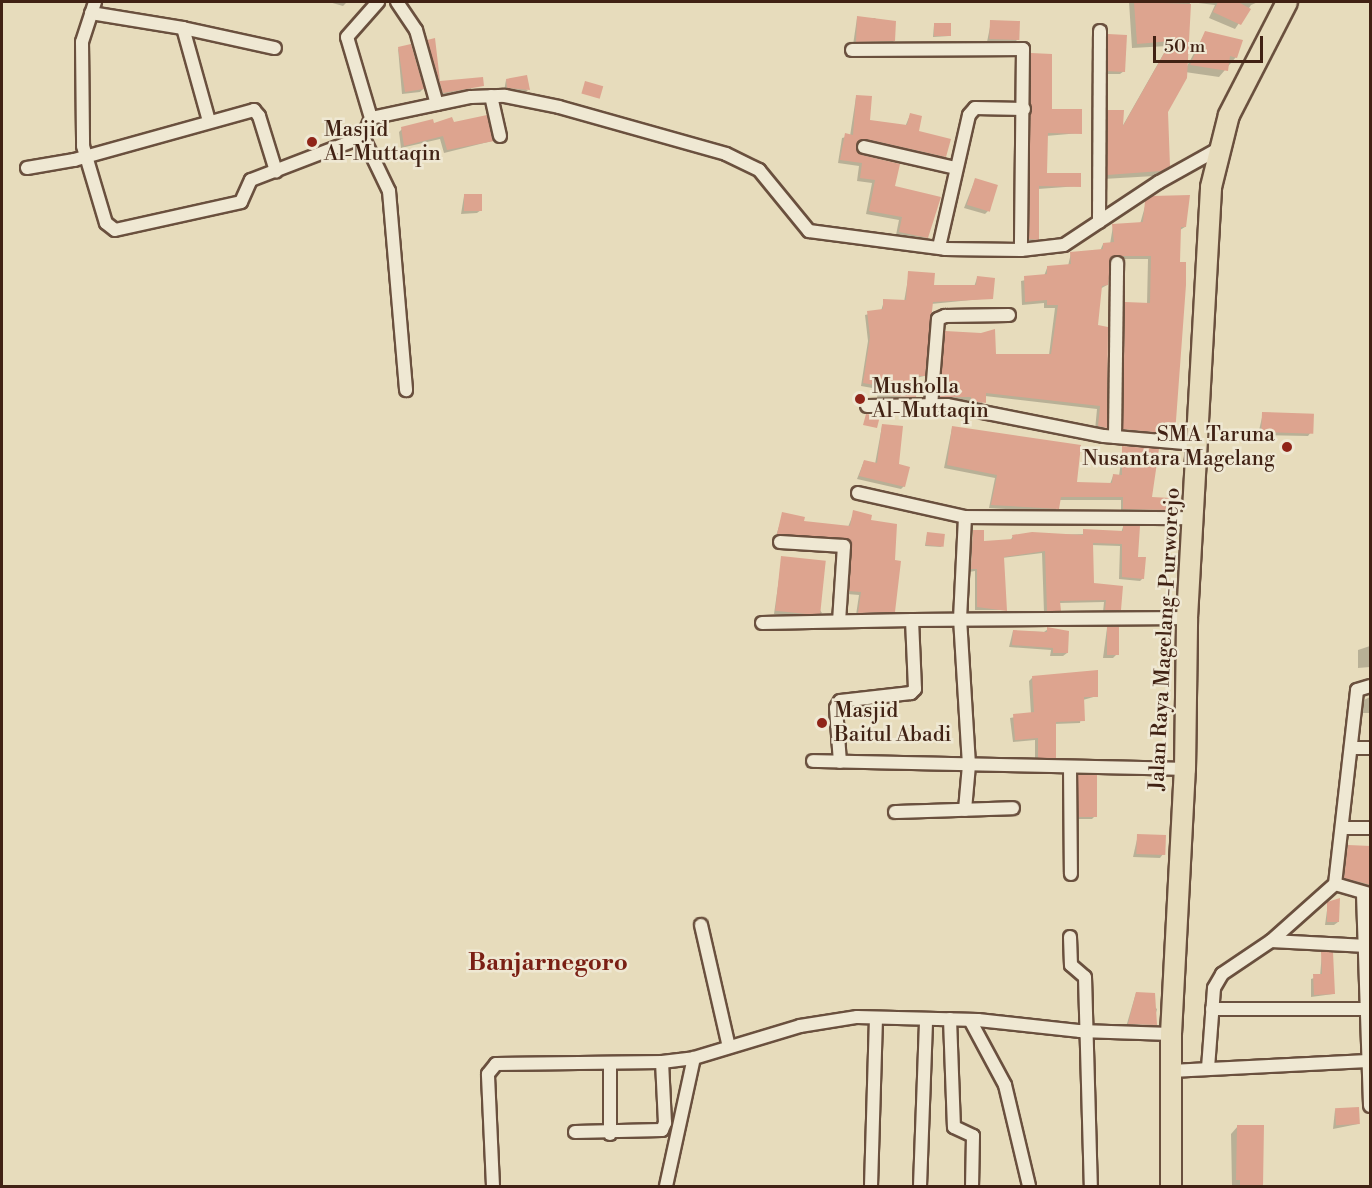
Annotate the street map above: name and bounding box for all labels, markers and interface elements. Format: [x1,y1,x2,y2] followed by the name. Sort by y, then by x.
[1156,24,1266,62] scale bar
[1164,35,1205,58] text: 50 m
[324,117,441,167] place label: Masjid Al-Muttaqin
[305,135,319,149] marker: Masjid Al-Muttaqin
[872,374,989,424] place label: Musholla Al-Muttaqin
[853,392,867,406] marker: Musholla Al-Muttaqin
[1082,422,1275,472] place label: SMA Taruna Nusantara Magelang
[1280,440,1294,454] marker: SMA Taruna Nusantara Magelang
[1144,487,1186,791] street label: Jalan Raya Magelang-Purworejo
[834,698,951,748] place label: Masjid Baitul Abadi
[815,716,829,730] marker: Masjid Baitul Abadi
[468,950,628,978] district label: Banjarnegoro

